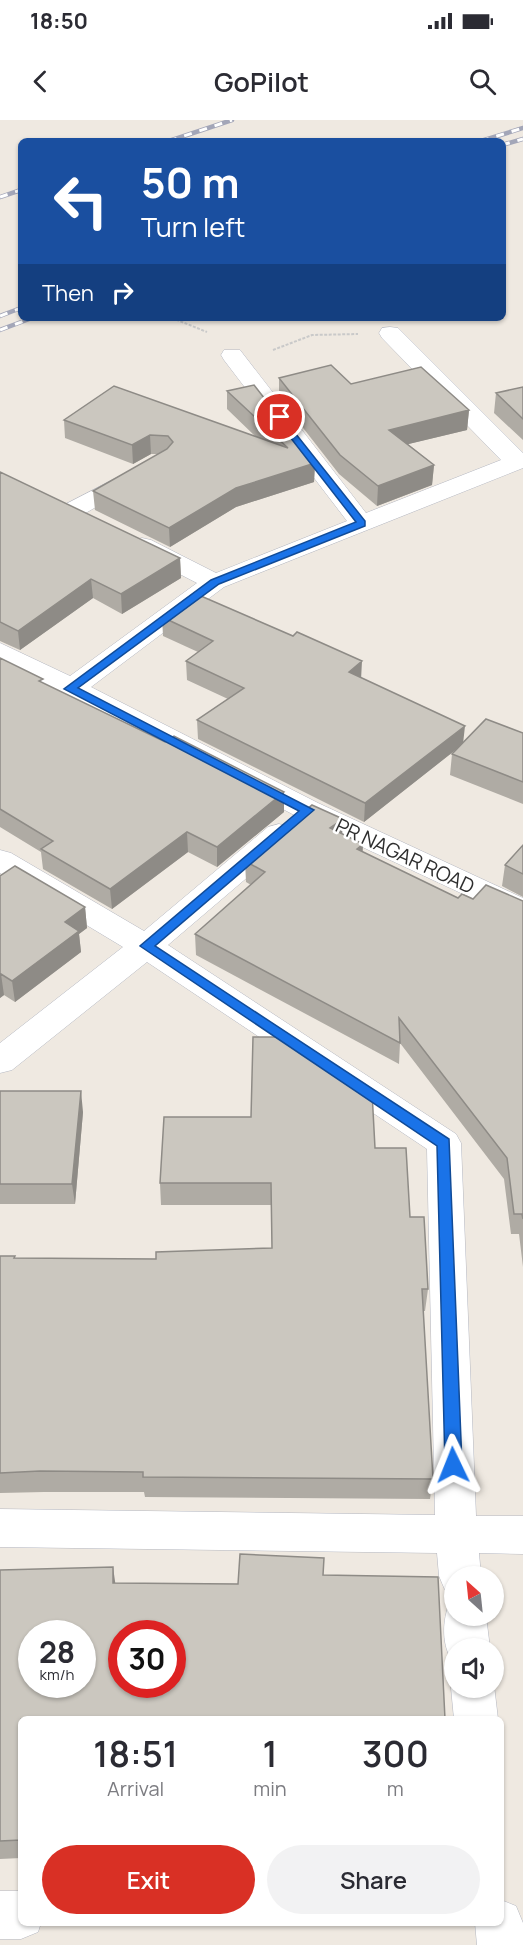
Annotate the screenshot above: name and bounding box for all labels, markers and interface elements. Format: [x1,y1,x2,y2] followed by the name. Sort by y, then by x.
[30,6,88,36] text: 18:50
[214,63,309,100] text: GoPilot
[24,65,57,98] icon: back
[466,65,499,98] icon: search
[141,153,239,211] text: 50 m
[42,162,120,240] icon: left
[141,208,245,245] text: Turn left
[106,276,139,309] icon: right
[42,278,94,308] text: Then
[254,391,305,442] pin
[263,400,296,433] icon: arrive
[331,812,479,900] street label: PR NAGAR ROAD
[421,1433,485,1497] position arrow
[444,1566,504,1626] north arrow
[444,1566,504,1698] map controls
[108,1620,186,1698] speed limit sign: 30
[39,1631,75,1672] text: 28
[444,1638,504,1698] button: sound
[40,1664,74,1685] text: km/h
[93,1729,178,1778] text: 18:51
[262,1729,278,1778] text: 1
[362,1729,429,1778] text: 300
[107,1775,164,1802] text: Arrival
[253,1775,287,1802] text: min
[387,1775,404,1802] text: m
[42,1845,255,1914] button: Exit
[267,1845,480,1914] button: Share

